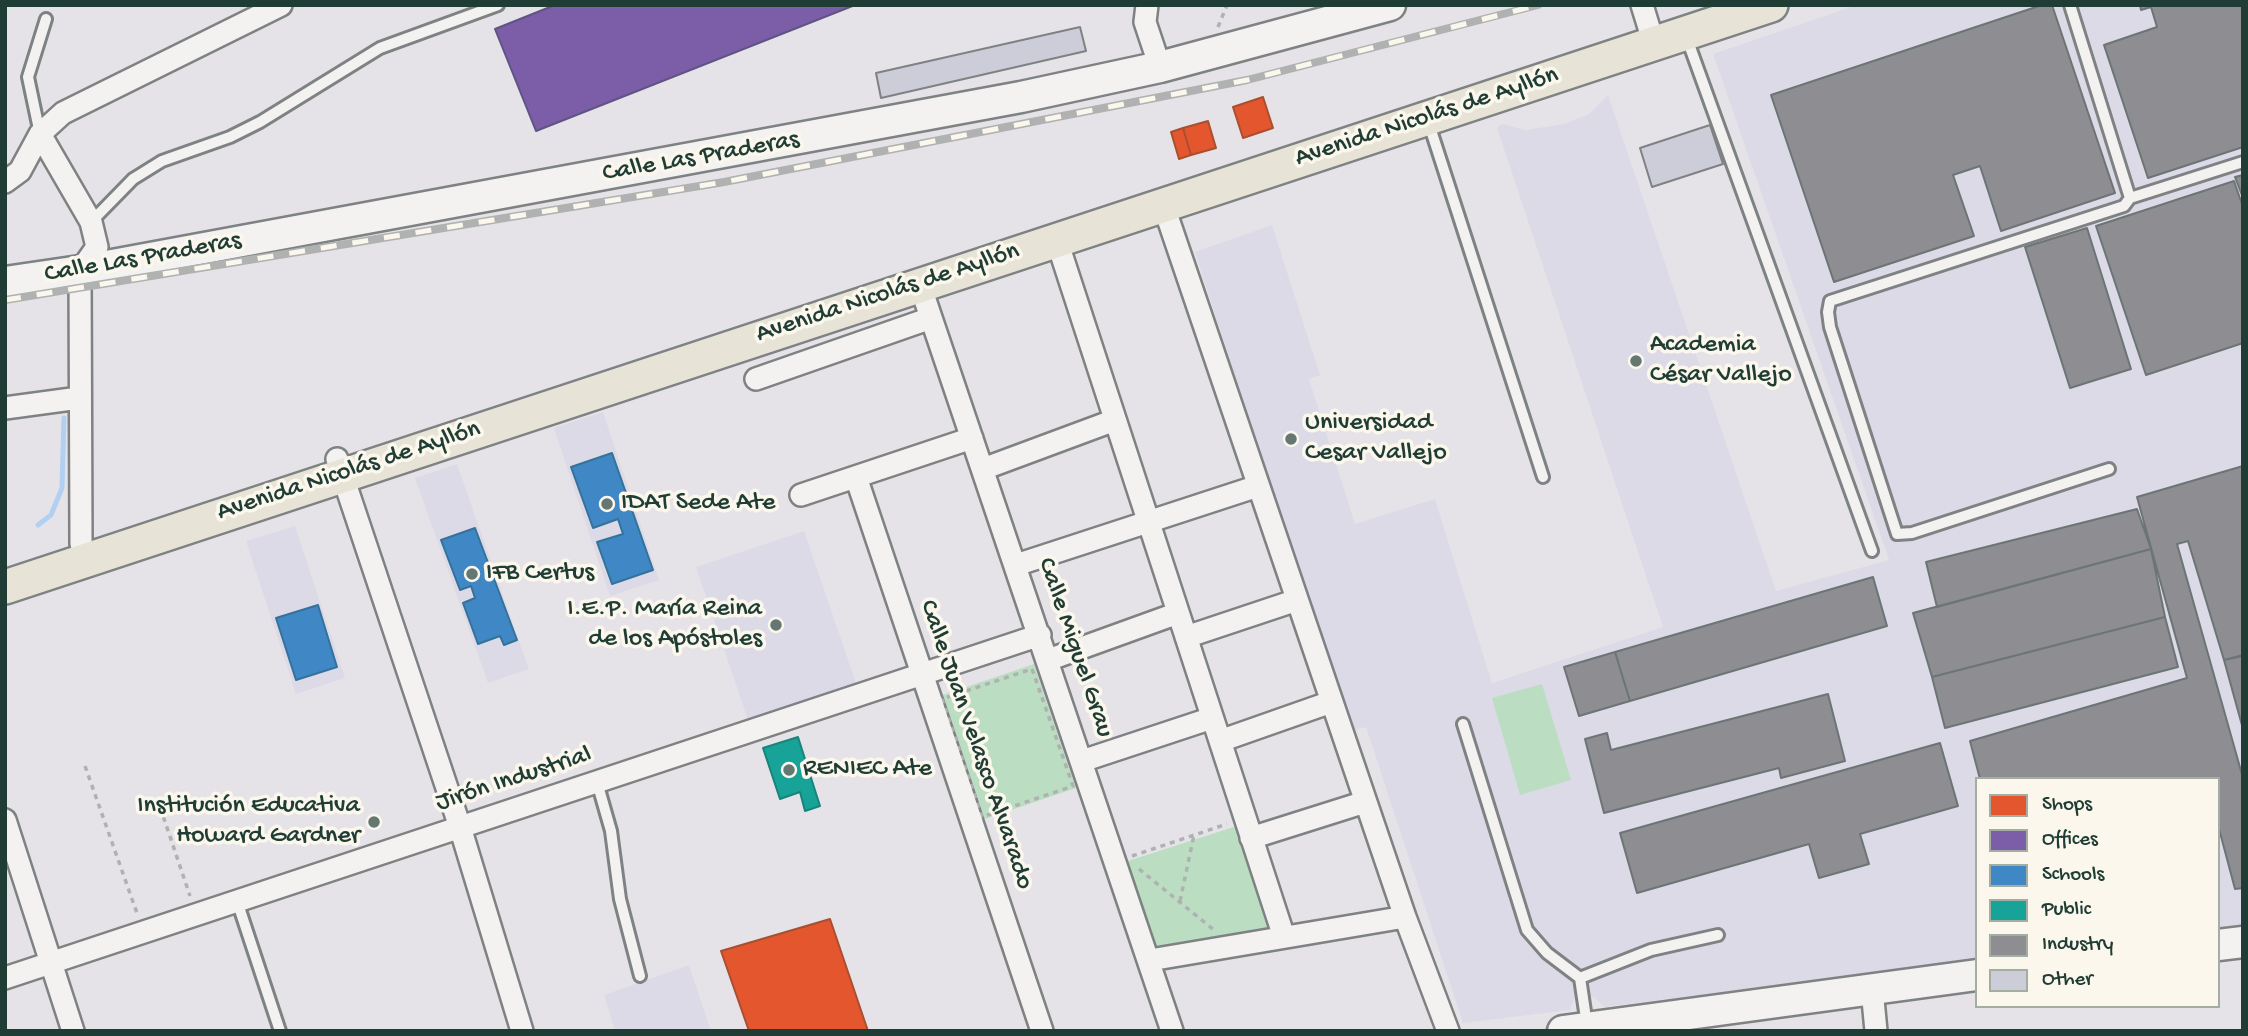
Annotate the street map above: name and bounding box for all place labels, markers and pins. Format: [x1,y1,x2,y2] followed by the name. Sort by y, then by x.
[1650,330,1792,392] place label: Academia César Vallejo
[1628,353,1644,369] marker: Academia César Vallejo
[1305,408,1447,470] place label: Universidad Cesar Vallejo
[1283,431,1299,447] marker: Universidad Cesar Vallejo
[621,488,775,520] place label: IDAT Sede Ate
[599,496,615,512] marker: IDAT Sede Ate
[486,558,594,590] place label: IFB Certus
[464,566,480,582] marker: IFB Certus
[567,594,762,656] place label: I.E.P. María Reina de los Apóstoles
[768,617,784,633] marker: I.E.P. María Reina de los Apóstoles
[803,754,932,786] place label: RENIEC Ate
[781,762,797,778] marker: RENIEC Ate
[137,791,360,852] place label: Institución Educativa Howard Gardner
[366,814,382,830] marker: Institución Educativa Howard Gardner

